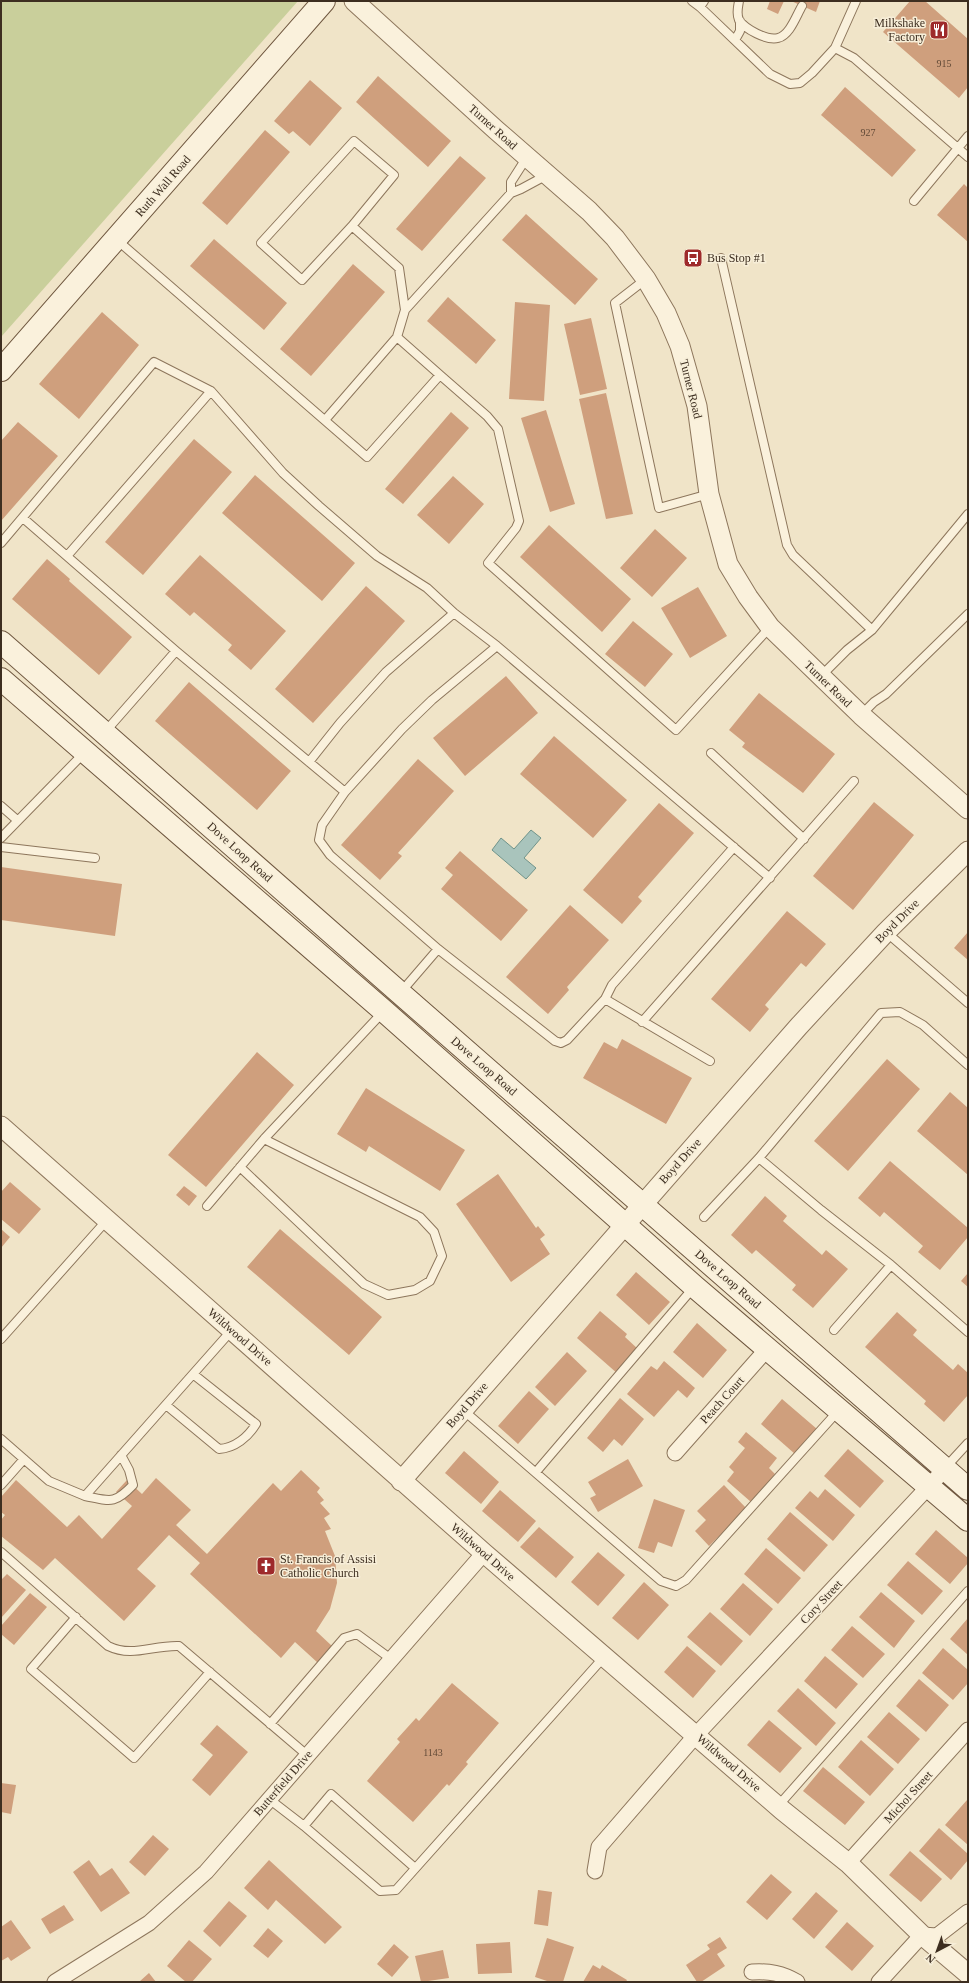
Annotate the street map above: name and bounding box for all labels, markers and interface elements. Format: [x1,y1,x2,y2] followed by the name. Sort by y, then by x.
[874,16,925,44] place label: Milkshake Factory
[928,19,950,41] restaurant icon: Milkshake Factory
[937,58,952,69] house number: 915
[466,102,520,152] street label: Turner Road
[861,127,876,138] house number: 927
[133,152,193,220] street label: Ruth Wall Road
[682,247,704,269] bus stop icon: Bus Stop #1
[707,251,766,265] place label: Bus Stop #1
[677,358,705,420] street label: Turner Road
[801,658,855,710] street label: Turner Road
[205,819,275,885] street label: Dove Loop Road
[872,896,922,946] street label: Boyd Drive
[448,1034,520,1098] street label: Dove Loop Road
[656,1135,704,1187] street label: Boyd Drive
[692,1247,764,1311] street label: Dove Loop Road
[205,1305,275,1369] street label: Wildwood Drive
[697,1373,747,1427] street label: Peach Court
[443,1379,491,1431] street label: Boyd Drive
[448,1520,518,1584] street label: Wildwood Drive
[280,1552,377,1580] place label: St. Francis of Assisi Catholic Church
[255,1555,277,1577] church icon: St. Francis of Assisi Catholic Church
[797,1577,845,1627] street label: Cory Street
[694,1731,764,1795] street label: Wildwood Drive
[251,1747,315,1819] street label: Butterfield Drive
[423,1747,443,1758] house number: 1143
[881,1767,936,1826] street label: Michol Street
[917,1931,957,1971] north arrow
[923,1951,937,1966] text: N

